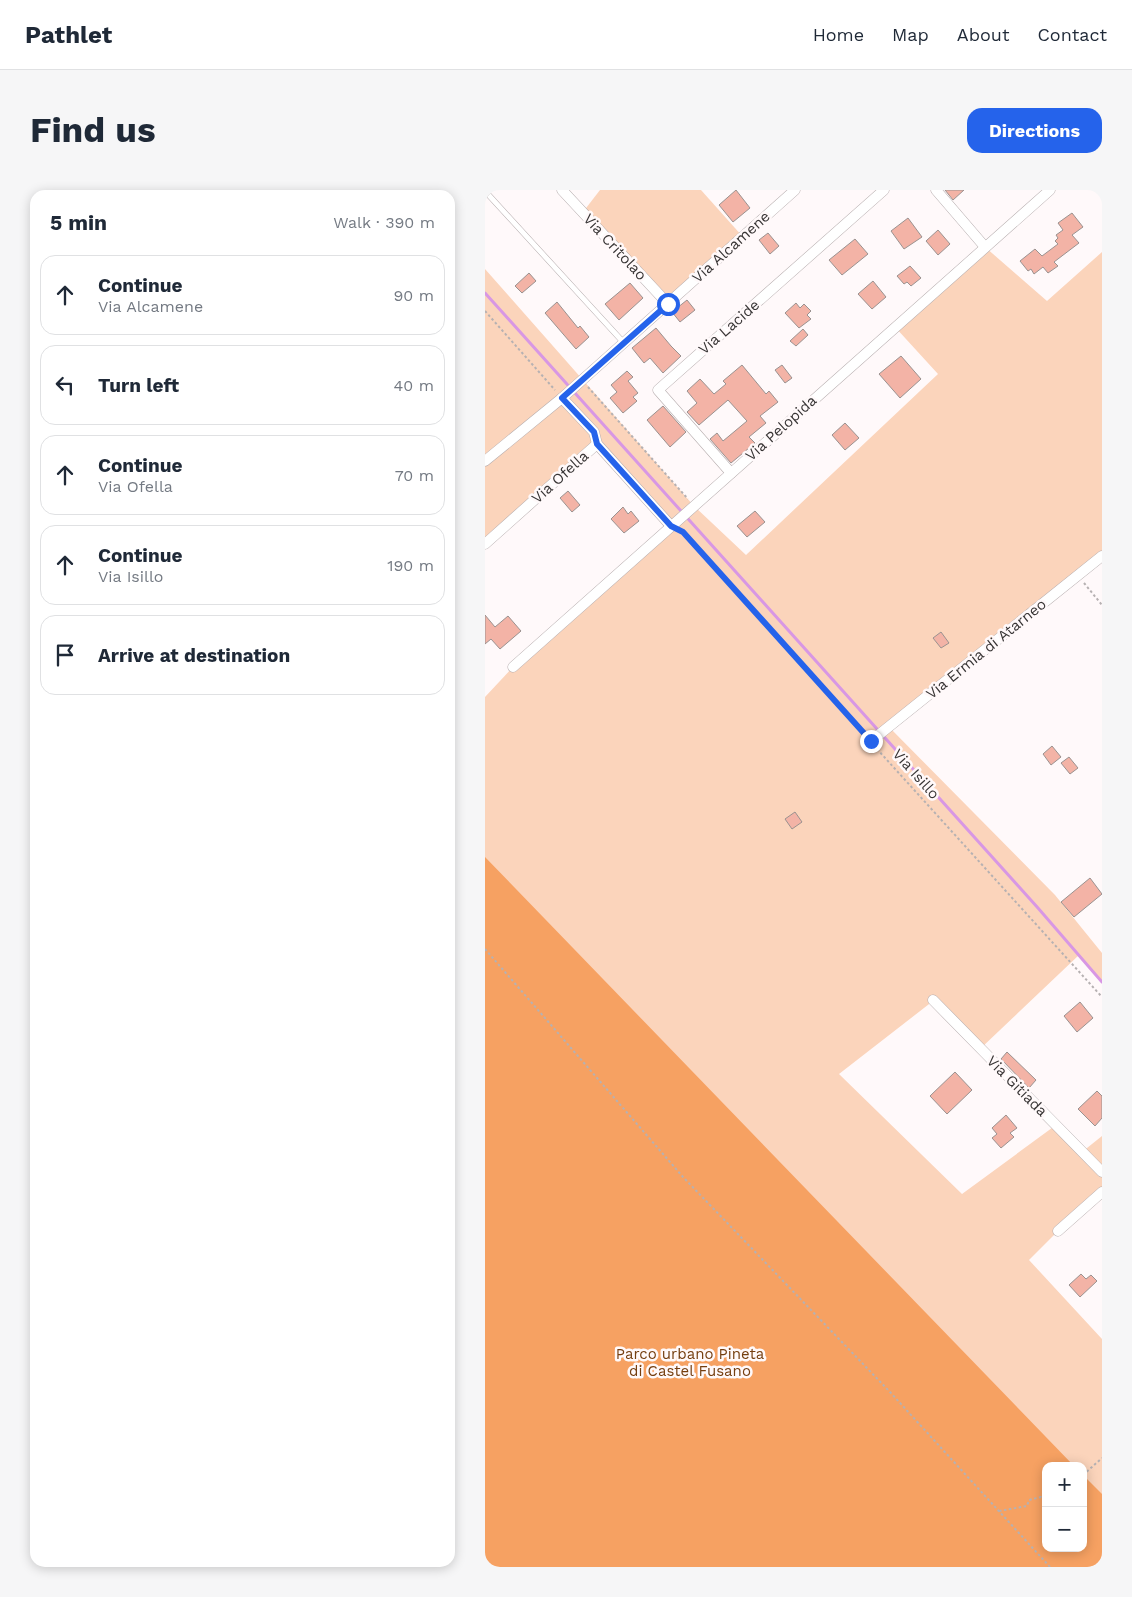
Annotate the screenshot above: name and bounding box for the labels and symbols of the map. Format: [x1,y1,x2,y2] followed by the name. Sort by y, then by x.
[688,207,774,287] street label: Via Alcamene
[580,210,650,284] street label: Via Critolao
[657,293,680,316] route start
[695,296,763,358] street label: Via Lacide
[742,391,821,465] street label: Via Pelopida
[528,446,592,507] street label: Via Ofella
[922,595,1050,703] street label: Via Ermia di Atarneo
[860,730,883,753] route end
[889,745,943,803] street label: Via Isillo
[983,1052,1051,1120] street label: Via Gitiada
[616,1345,765,1380] park label: Parco urbano Pineta di Castel Fusano

